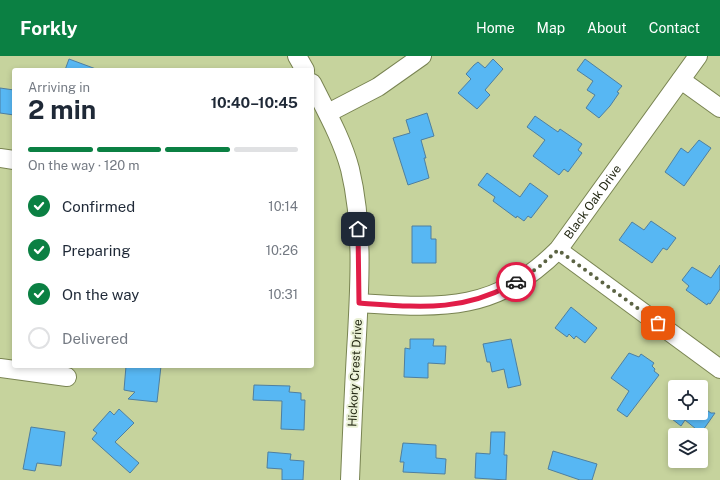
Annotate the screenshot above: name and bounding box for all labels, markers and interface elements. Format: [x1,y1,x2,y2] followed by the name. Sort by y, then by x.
[20,17,78,39] text: Forkly
[476,20,515,36] text: Home
[537,20,565,36] text: Map
[587,20,627,36] text: About
[649,20,700,36] text: Contact
[28,80,90,95] text: Arriving in
[28,94,96,125] text: 2 min
[211,94,298,111] text: 10:40–10:45
[28,158,140,173] text: On the way · 120 m
[561,162,624,242] street label: Black Oak Drive
[28,195,50,217] icon: check
[62,198,135,215] text: Confirmed
[268,199,298,214] text: 10:14
[341,212,375,246] pin
[347,218,369,240] icon: home
[28,239,50,261] icon: check
[62,242,131,259] text: Preparing
[266,243,298,258] text: 10:26
[496,262,536,302] courier
[505,271,527,293] icon: car
[28,283,50,305] icon: check
[62,286,139,303] text: On the way
[268,287,298,302] text: 10:31
[641,306,675,340] pin
[647,312,669,334] icon: bag
[345,319,365,427] street label: Hickory Crest Drive
[62,330,128,347] text: Delivered
[668,380,708,468] map controls
[668,380,708,420] button: locate
[668,428,708,468] button: layers

